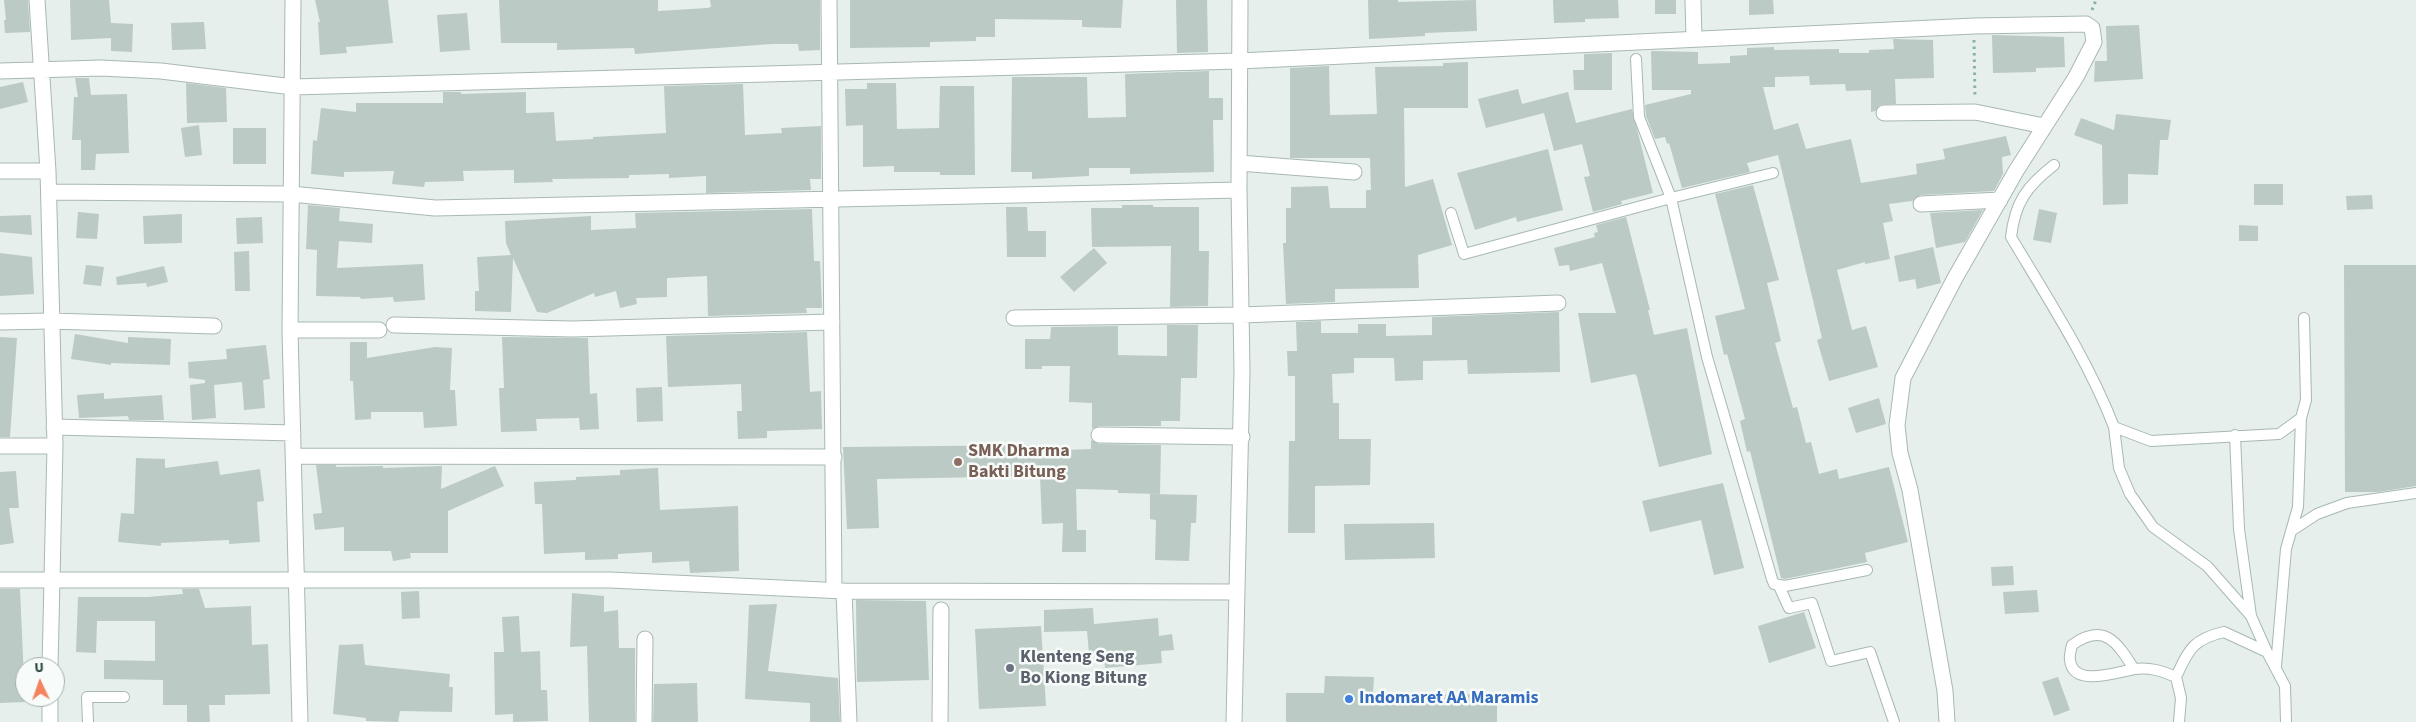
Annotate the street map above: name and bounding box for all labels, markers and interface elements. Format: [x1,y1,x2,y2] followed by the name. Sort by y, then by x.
[968,441,1070,484] place label: SMK Dharma Bakti Bitung
[952,456,964,468] marker: SMK Dharma Bakti Bitung
[1020,647,1147,690] place label: Klenteng Seng Bo Kiong Bitung
[15,657,65,707] north arrow
[34,658,44,678] text: U
[1004,662,1016,674] marker: Klenteng Seng Bo Kiong Bitung
[1359,688,1538,710] place label: Indomaret AA Maramis
[1343,693,1355,705] marker: Indomaret AA Maramis

